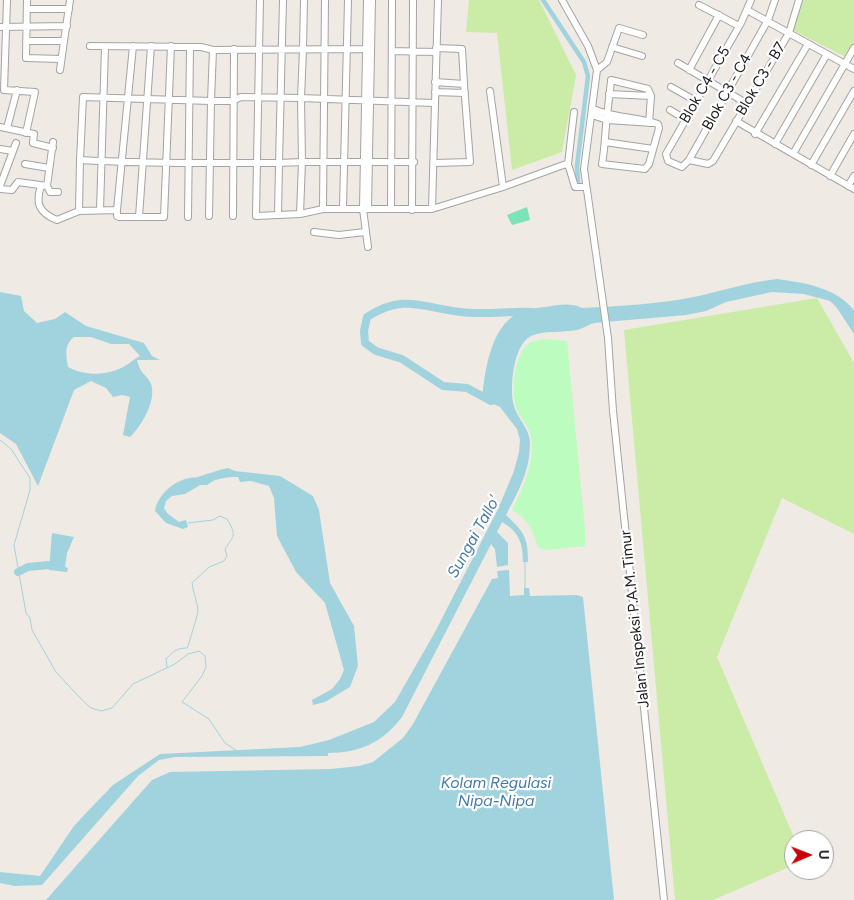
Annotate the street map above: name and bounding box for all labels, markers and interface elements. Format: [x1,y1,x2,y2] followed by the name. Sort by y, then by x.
[732,39,790,119] street label: Blok C3 - B7
[676,44,734,126] street label: Blok C4 - C5
[699,51,755,133] street label: Blok C3 - C4
[444,493,504,581] water label: Sungai Tallo'
[617,529,653,709] street label: Jalan Inspeksi P.A.M. Timur
[441,773,551,811] water label: Kolam Regulasi Nipa-Nipa
[784,830,834,880] north arrow
[815,850,832,860] text: U

